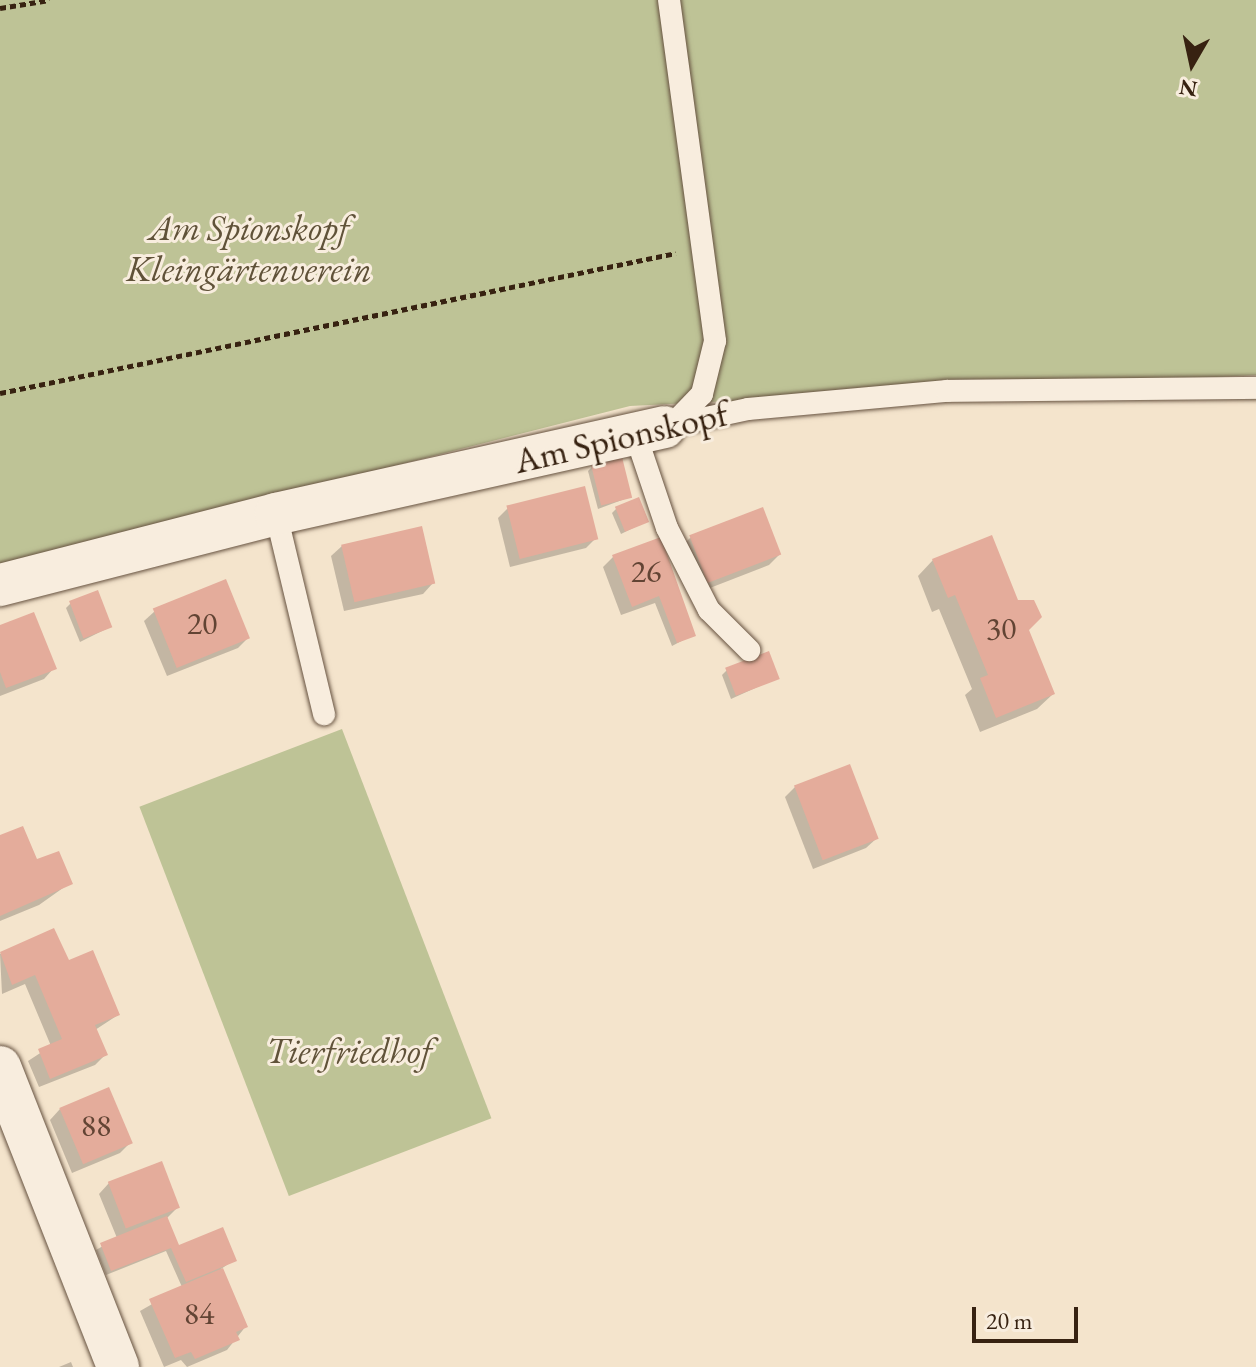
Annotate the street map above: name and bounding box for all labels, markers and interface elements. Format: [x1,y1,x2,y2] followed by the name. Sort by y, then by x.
[1152,24,1232,104] north arrow
[1177,72,1199,104] text: N
[126,205,372,290] park label: Am Spionskopf Kleingärtenverein
[510,391,732,483] street label: Am Spionskopf
[631,552,661,590] house number: 26
[187,604,217,642] house number: 20
[986,609,1016,647] house number: 30
[266,1029,432,1073] park label: Tierfriedhof
[81,1106,111,1144] house number: 88
[976,1291,1082,1341] scale bar
[184,1294,214,1332] house number: 84
[986,1305,1033,1336] text: 20 m

